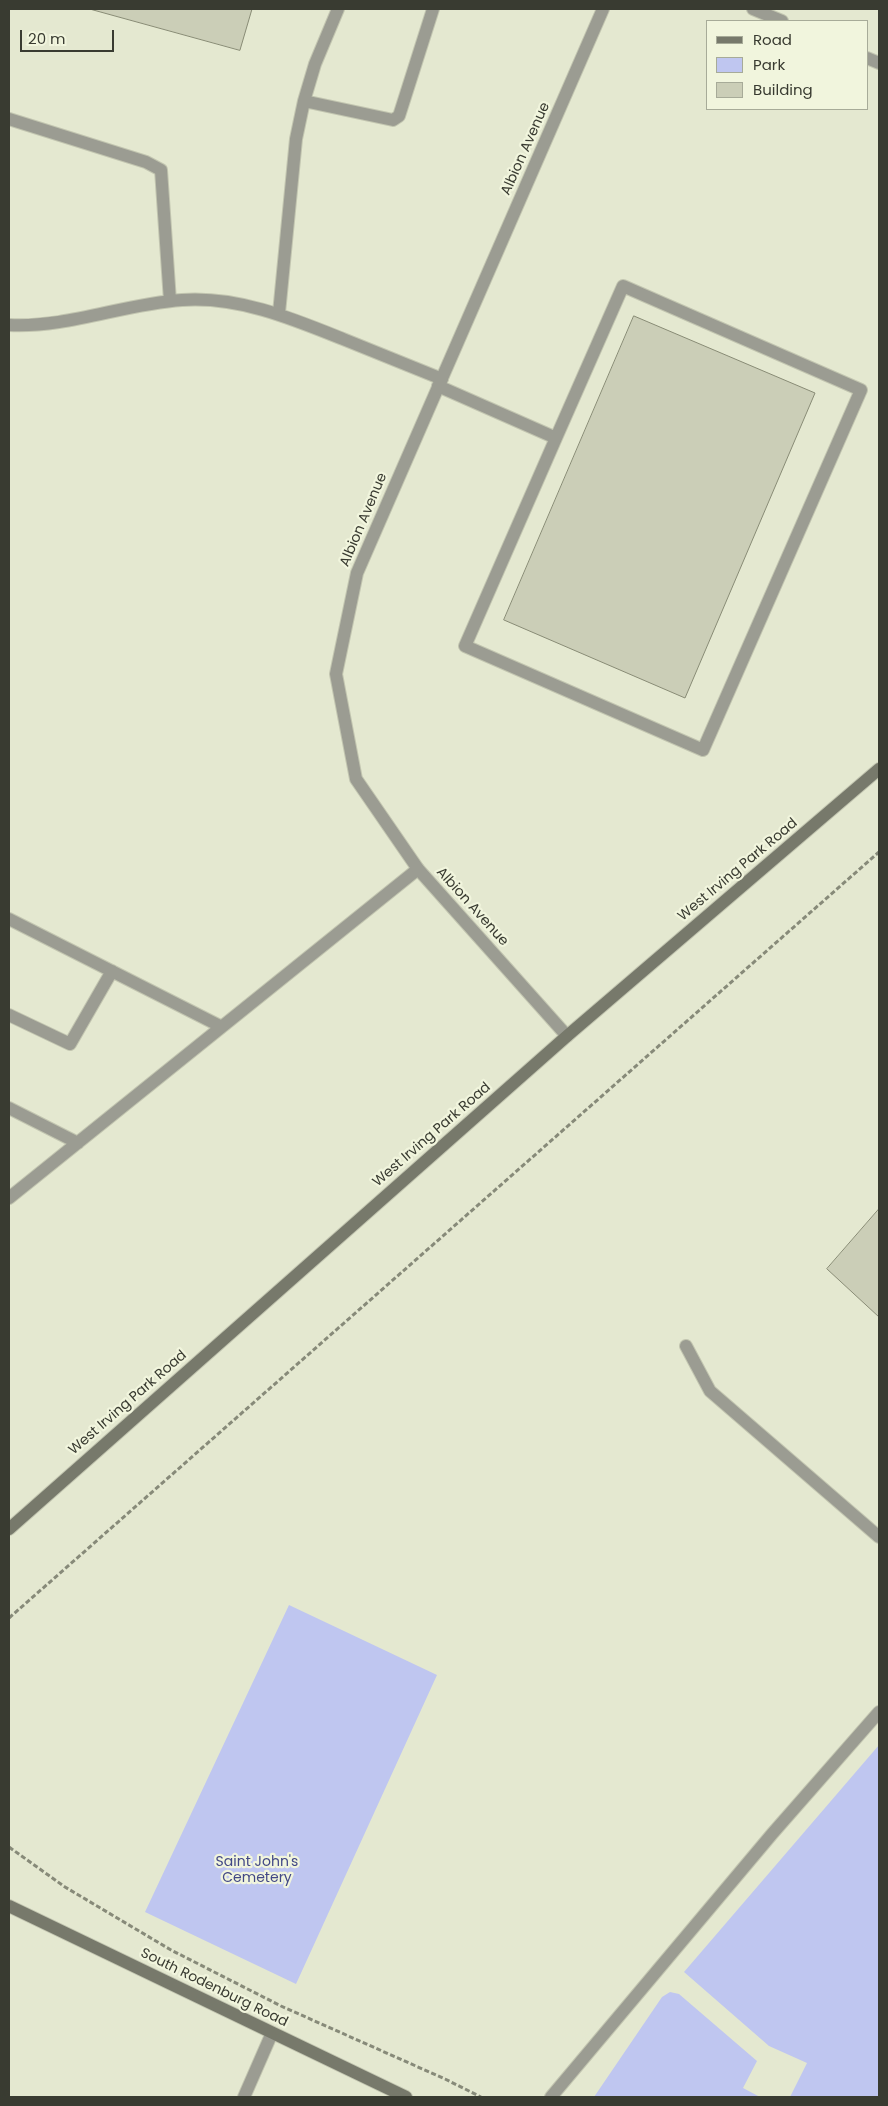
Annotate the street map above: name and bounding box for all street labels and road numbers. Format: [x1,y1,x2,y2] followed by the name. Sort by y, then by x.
[498,100,554,198] street label: Albion Avenue
[337,471,391,569] street label: Albion Avenue
[675,815,801,925] street label: West Irving Park Road
[432,864,512,950] street label: Albion Avenue
[370,1079,494,1191] street label: West Irving Park Road
[66,1347,190,1459] street label: West Irving Park Road
[138,1945,290,2031] street label: South Rodenburg Road

